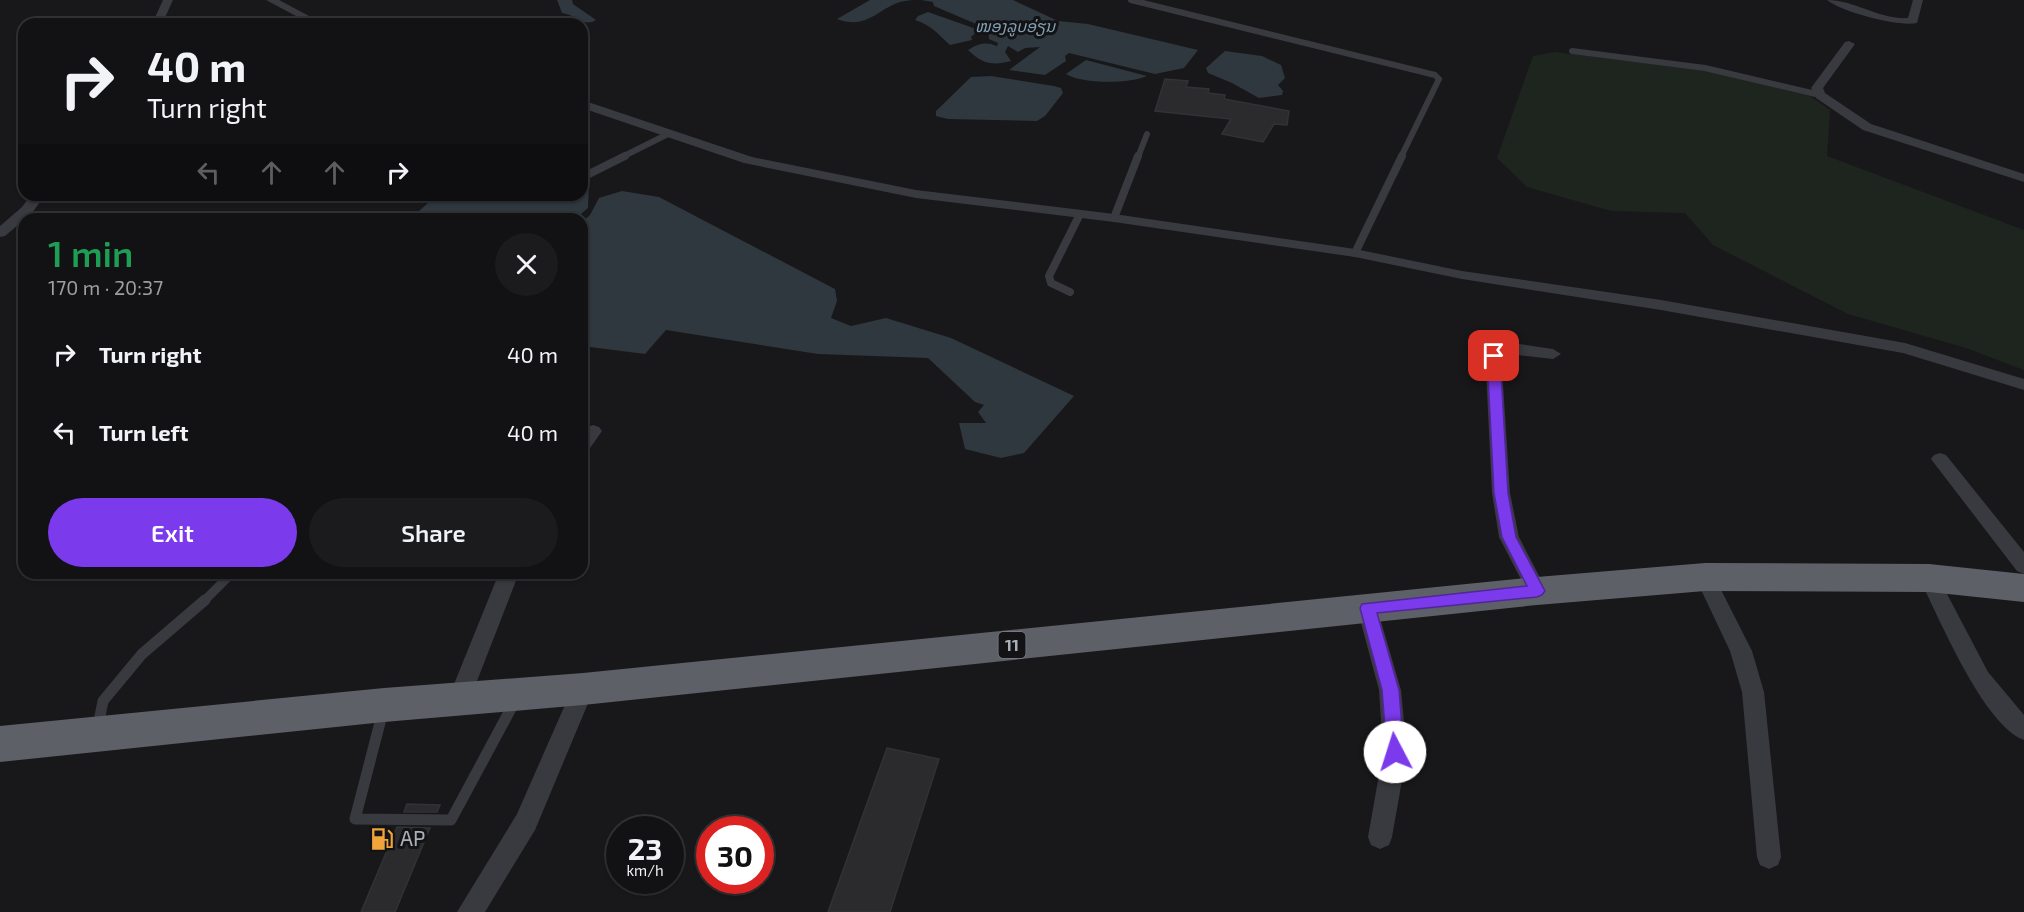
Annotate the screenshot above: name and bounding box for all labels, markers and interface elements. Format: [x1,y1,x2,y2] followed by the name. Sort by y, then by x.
[975,16,1056,37] water label: ໜອງລູບອ່ຽນ
[147,40,246,90] text: 40 m
[48,42,126,120] icon: right
[147,91,267,123] text: Turn right
[192,156,225,189] icon: left
[255,156,288,189] icon: ahead
[318,156,351,189] icon: ahead
[381,156,414,189] icon: right
[48,231,133,274] text: 1 min
[495,233,558,296] button: close
[48,275,163,299] text: 170 m · 20:37
[1468,330,1519,381] pin
[48,338,81,371] icon: right
[1477,339,1510,372] icon: arrive
[99,341,201,367] text: Turn right
[507,341,558,367] text: 40 m
[48,416,81,449] icon: left
[99,419,188,445] text: Turn left
[507,419,558,445] text: 40 m
[48,498,297,567] button: Exit
[309,498,558,567] button: Share
[998,632,1026,658] road number: 11
[1363,720,1427,784] position arrow
[696,816,774,894] speed limit sign: 30
[400,825,425,850] place label: AP
[369,826,395,852] fuel station icon: AP
[628,830,662,866] text: 23
[626,861,664,879] text: km/h

